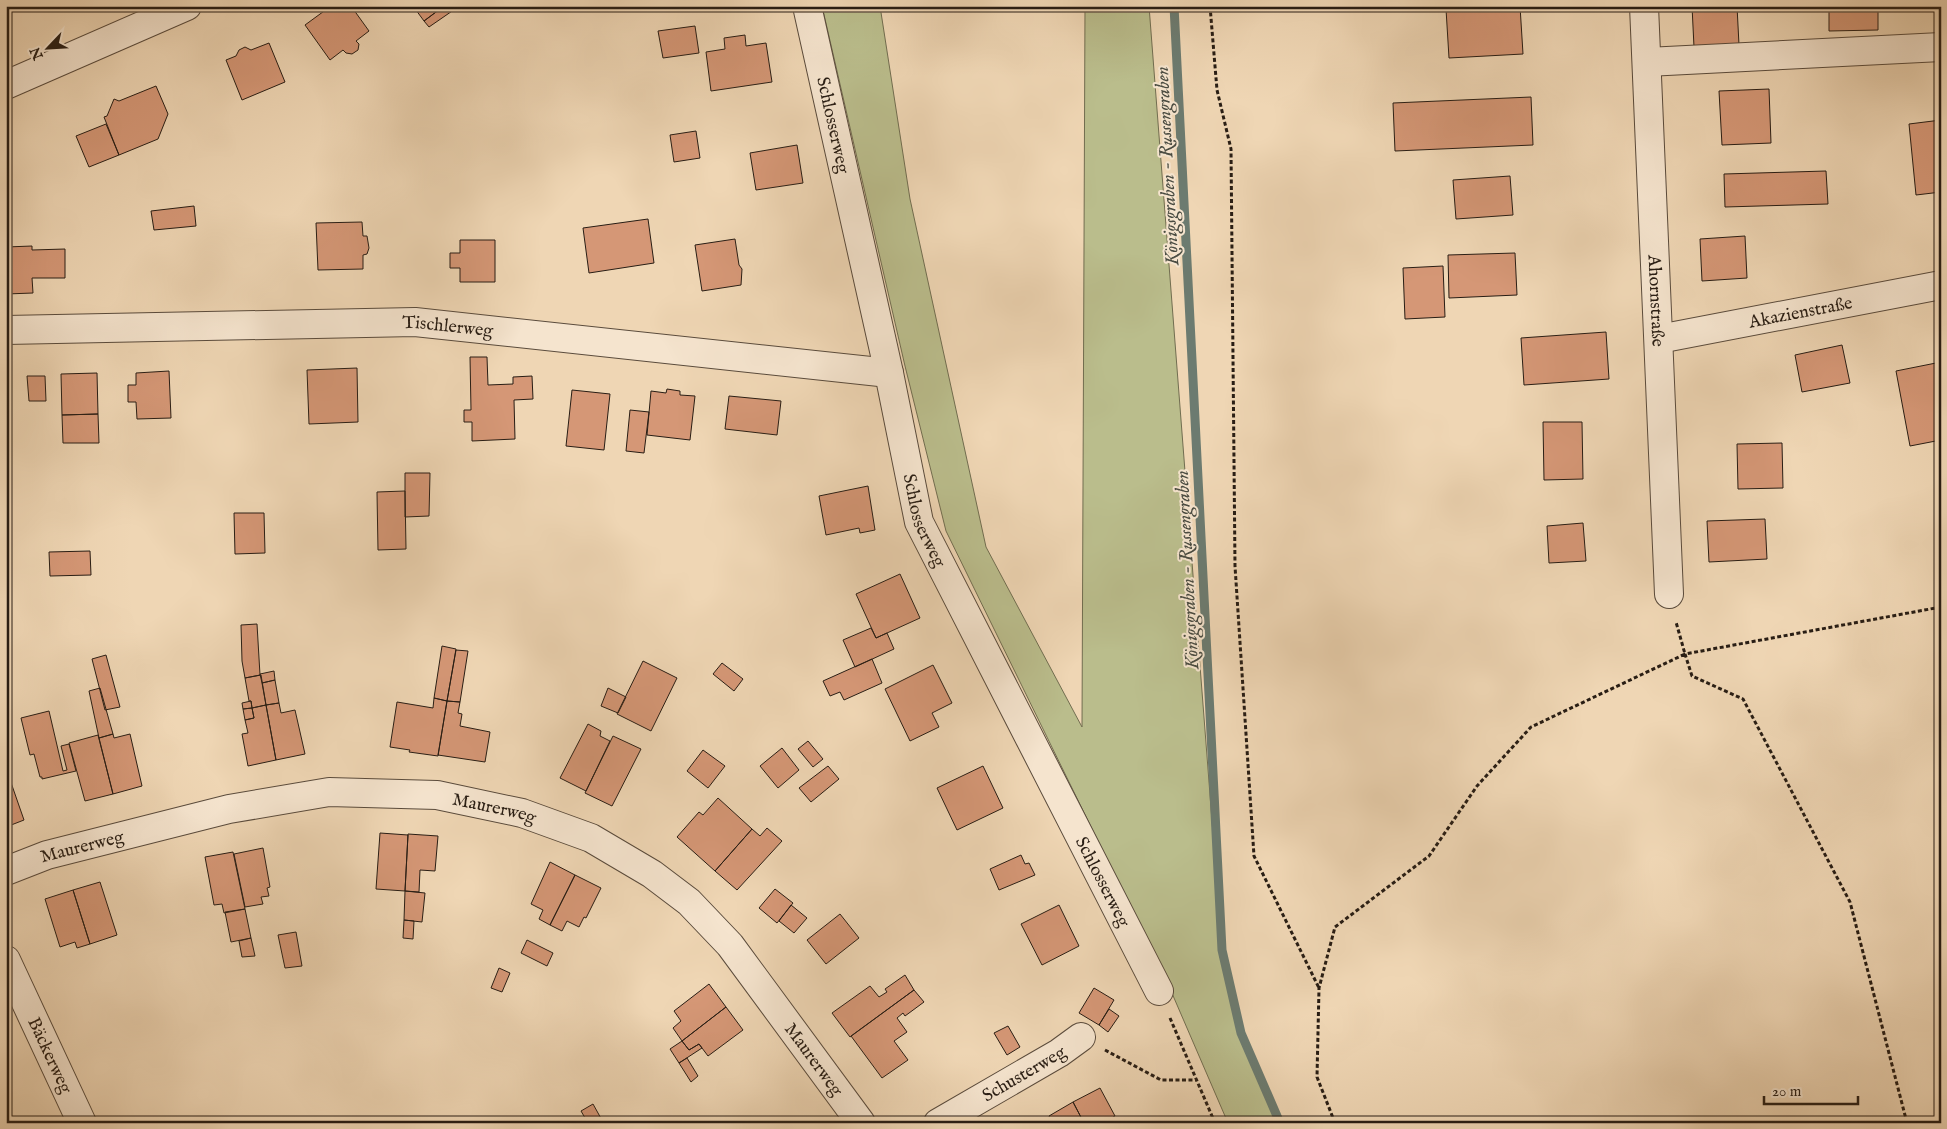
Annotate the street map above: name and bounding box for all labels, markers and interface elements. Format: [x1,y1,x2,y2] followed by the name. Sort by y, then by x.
[22,22,72,72] north arrow
[26,44,48,63] text: N
[1151,66,1185,267] water label: Königsgraben - Russengraben
[810,75,854,176] street label: Schlosserweg
[1642,253,1668,347] street label: Ahornstraße
[1746,292,1854,335] street label: Akazienstraße
[402,312,494,343] street label: Tischlerweg
[1171,470,1205,671] water label: Königsgraben - Russengraben
[897,472,950,572] street label: Schlosserweg
[450,789,539,830] street label: Maurerweg
[38,826,127,869] street label: Maurerweg
[1069,833,1134,932] street label: Schlosserweg
[21,1014,77,1098] street label: Bäckerweg
[778,1019,848,1102] street label: Maurerweg
[978,1041,1071,1108] street label: Schusterweg
[1764,1074,1858,1106] scale bar
[1772,1082,1802,1101] text: 20 m

